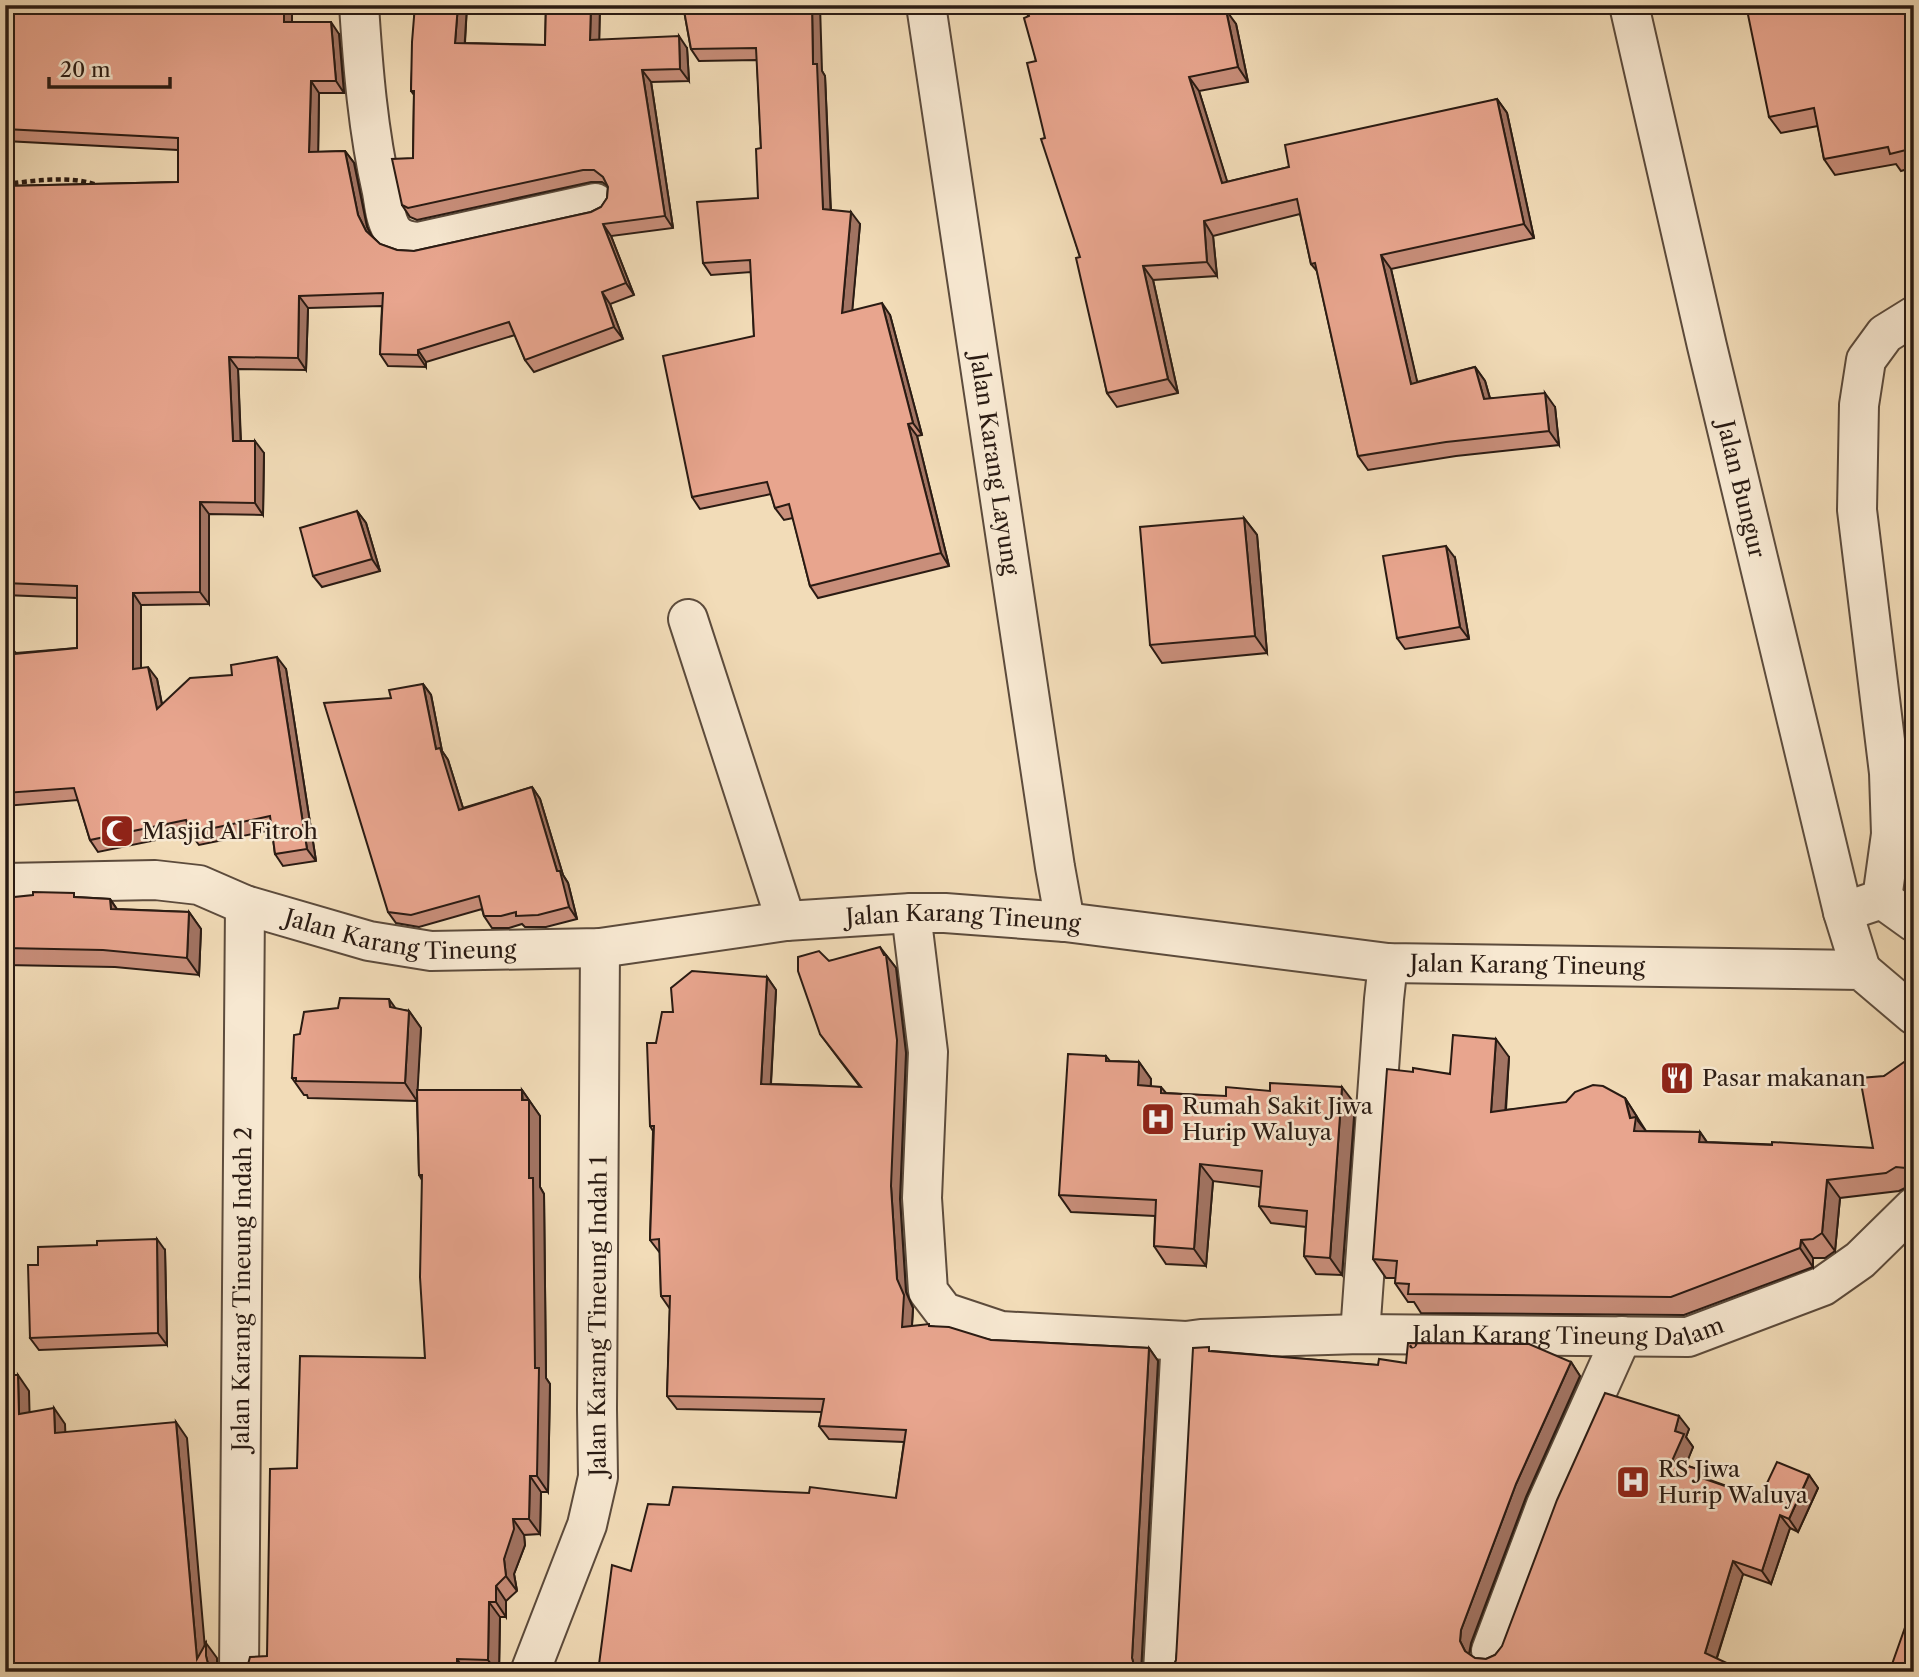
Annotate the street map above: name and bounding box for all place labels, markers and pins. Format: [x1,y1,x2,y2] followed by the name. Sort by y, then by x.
[98,812,136,850] mosque icon: Masjid Al Fitroh
[142,817,318,845] place label: Masjid Al Fitroh
[1658,1059,1696,1097] restaurant icon: Pasar makanan
[1702,1064,1866,1092] place label: Pasar makanan
[1182,1092,1374,1146] place label: Rumah Sakit Jiwa Hurip Waluya
[1139,1100,1177,1138] hospital icon: Rumah Sakit Jiwa Hurip Waluya
[1658,1455,1809,1509] place label: RS Jiwa Hurip Waluya
[1614,1463,1652,1501] hospital icon: RS Jiwa Hurip Waluya

